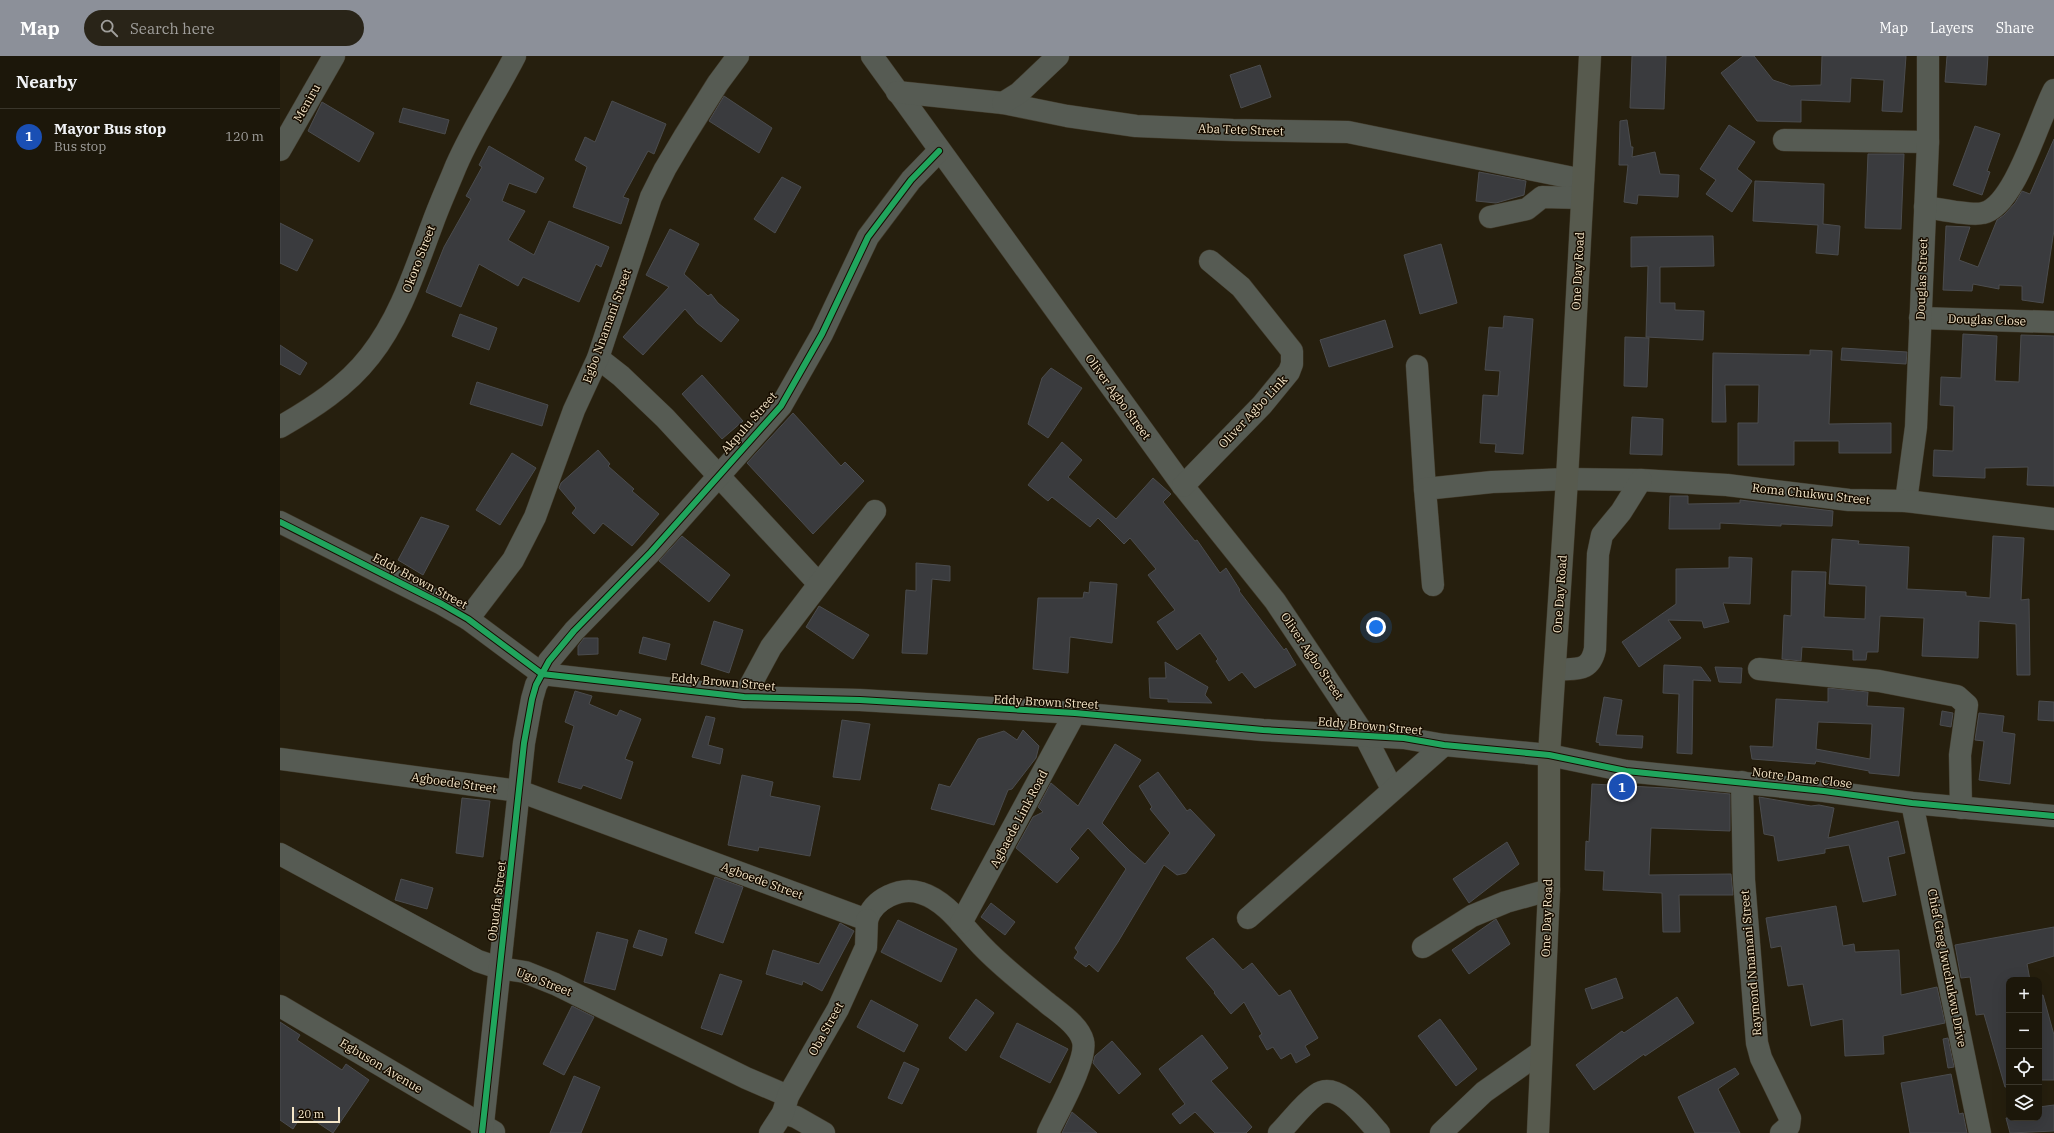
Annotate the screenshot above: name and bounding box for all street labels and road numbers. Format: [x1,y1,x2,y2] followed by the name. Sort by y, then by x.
[290,81,324,124] street label: Meniru
[1198,121,1284,138] street label: Aba Tete Street
[399,223,438,295] street label: Okoro Street
[1568,232,1587,310] street label: One Day Road
[1913,238,1930,320] street label: Douglas Street
[579,267,634,385] street label: Egbo Nnamani Street
[1948,311,2026,328] street label: Douglas Close
[1082,351,1154,442] street label: Oliver Agbo Street
[1215,372,1290,451] street label: Oliver Agbo Link
[718,389,780,457] street label: Akpulu Street
[1751,480,1871,507] street label: Roma Chukwu Street
[370,549,470,612] street label: Eddy Brown Street
[1549,554,1570,633] street label: One Day Road
[1278,609,1347,702] street label: Oliver Agbo Street
[670,669,776,694] street label: Eddy Brown Street
[993,691,1099,712] street label: Eddy Brown Street
[1317,713,1423,738] street label: Eddy Brown Street
[1751,764,1853,791] street label: Notre Dame Close
[986,767,1051,870] street label: Agbaede Link Road
[411,769,498,796] street label: Agboede Street
[719,859,805,902] street label: Agboede Street
[484,860,509,942] street label: Obuofia Street
[1538,879,1555,957] street label: One Day Road
[1925,887,1970,1048] street label: Chief Greg Iwuchukwu Drive
[1737,889,1764,1037] street label: Raymond Nnamani Street
[514,964,574,999] street label: Ugo Street
[805,999,846,1058] street label: Oba Street
[337,1035,425,1096] street label: Egbuson Avenue

